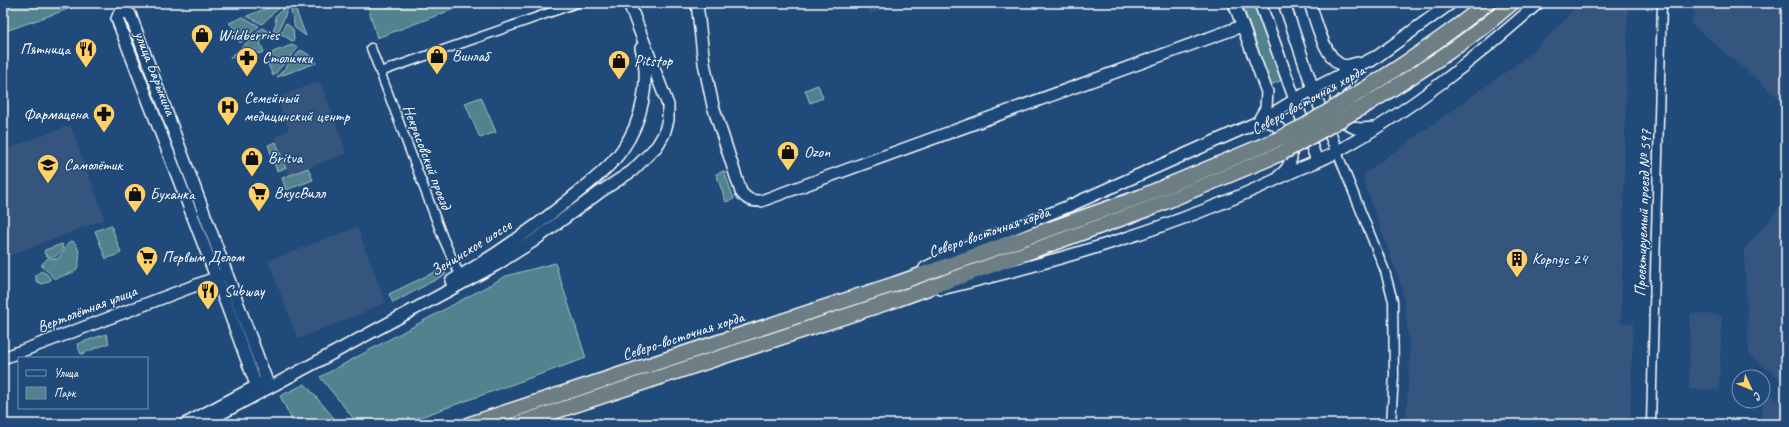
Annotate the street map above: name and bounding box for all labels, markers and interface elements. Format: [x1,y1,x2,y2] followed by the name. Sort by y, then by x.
[189,22,215,55] shop icon: Wildberries
[218,25,281,45] place label: Wildberries
[129,27,181,120] street label: улица Барыкина
[73,36,99,69] restaurant icon: Пятница
[20,39,71,59] place label: Пятница
[424,43,450,76] shop icon: Винлаб
[234,45,260,78] pharmacy icon: Столички
[452,46,492,66] place label: Винлаб
[262,48,313,68] place label: Столички
[606,48,632,81] shop icon: Pitstop
[634,51,673,71] place label: Pitstop
[1248,60,1370,139] street label: Северо-восточная хорда
[244,88,351,126] place label: Семейный медицинский центр
[215,94,241,127] hospital icon: Семейный медицинский центр
[91,101,117,134] pharmacy icon: Фармацена
[398,102,457,213] street label: Некрасовский проезд
[24,104,89,124] place label: Фармацена
[1630,128,1656,297] street label: Проектируемый проезд № 597
[775,139,801,172] shop icon: Ozon
[804,142,831,162] place label: Ozon
[239,145,265,178] shop icon: Britva
[268,148,304,168] place label: Britva
[35,152,61,185] school or university icon: Самолётик
[64,155,123,175] place label: Самолётик
[246,180,272,213] supermarket icon: ВкусВилл
[122,181,148,214] shop icon: Буханка
[274,183,326,203] place label: ВкусВилл
[150,184,196,204] place label: Буханка
[926,201,1054,262] street label: Северо-восточная хорда
[427,214,517,281] street label: Зенинское шоссе
[134,244,160,277] supermarket icon: Первым Делом
[1504,246,1530,279] building icon: Корпус 24
[162,247,245,267] place label: Первым Делом
[1532,249,1589,269] place label: Корпус 24
[195,278,221,311] restaurant icon: Subway
[34,280,141,337] street label: Вертолётная улица
[224,281,266,301] place label: Subway
[620,306,748,365] street label: Северо-восточная хорда
[18,357,148,409] legend
[54,365,79,381] text: Улица
[1731,369,1771,409] north arrow
[54,385,77,401] text: Парк
[1750,389,1765,404] text: С

